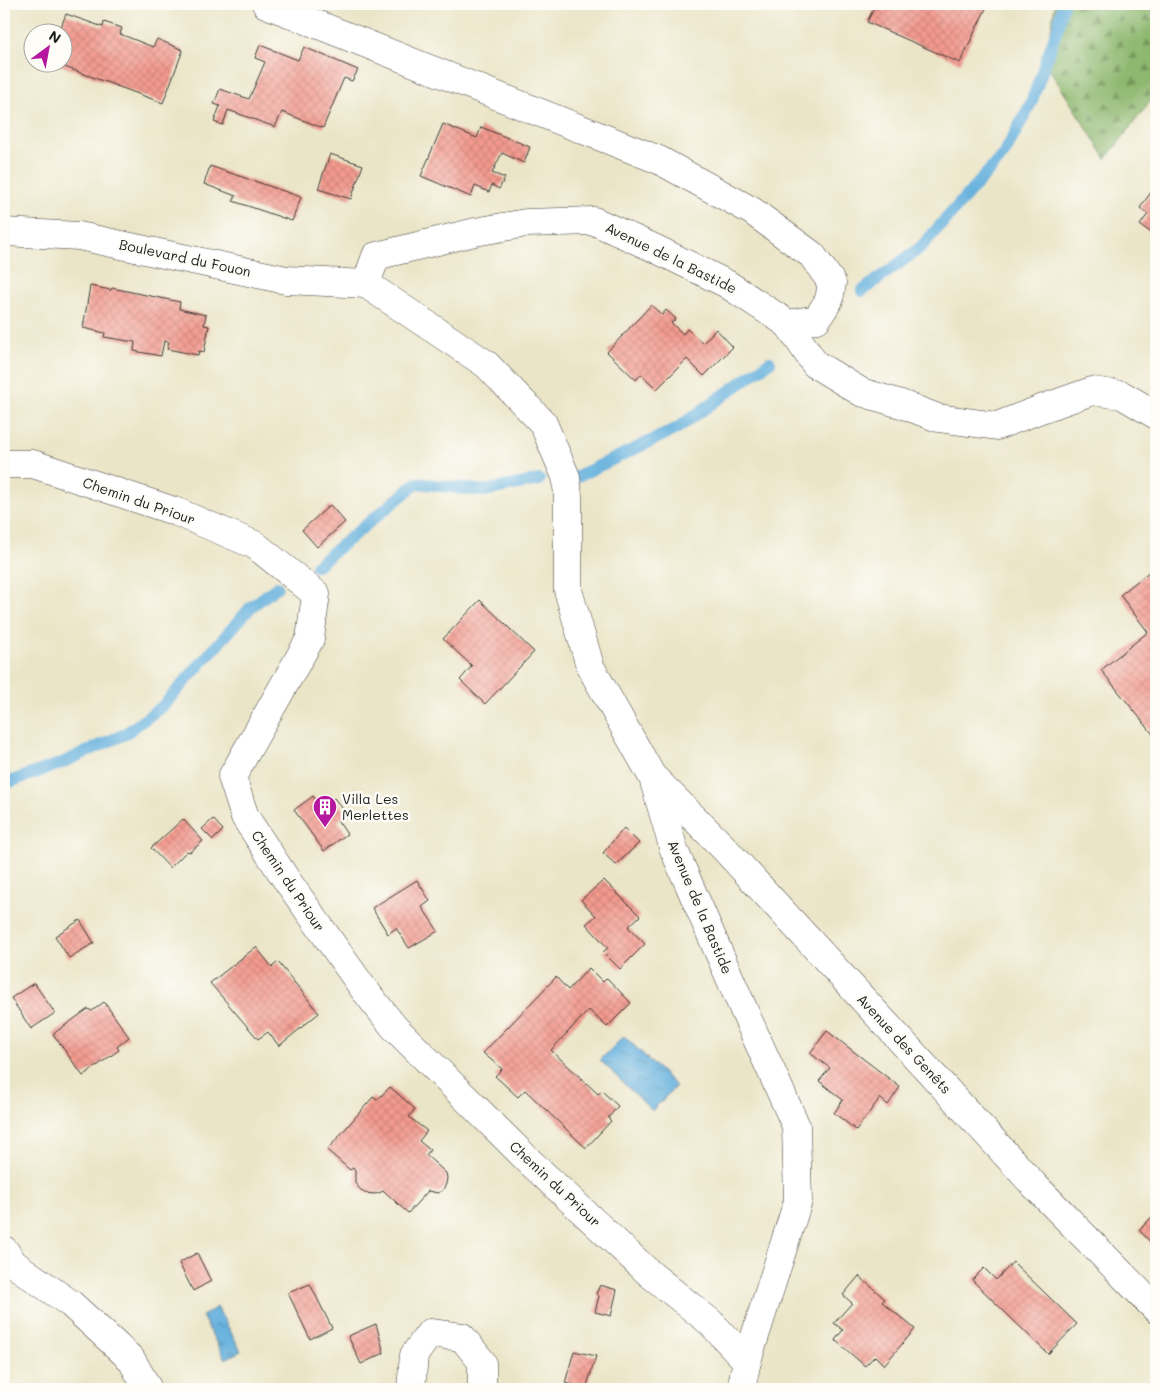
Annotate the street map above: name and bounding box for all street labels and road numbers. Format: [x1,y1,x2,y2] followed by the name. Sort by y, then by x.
[602,217,740,298] street label: Avenue de la Bastide
[117,234,253,281] street label: Boulevard du Fouon
[80,472,198,529] street label: Chemin du Priour
[248,826,329,935] street label: Chemin du Priour
[664,837,737,977] street label: Avenue de la Bastide
[853,990,956,1098] street label: Avenue des Genêts
[506,1136,605,1231] street label: Chemin du Priour

